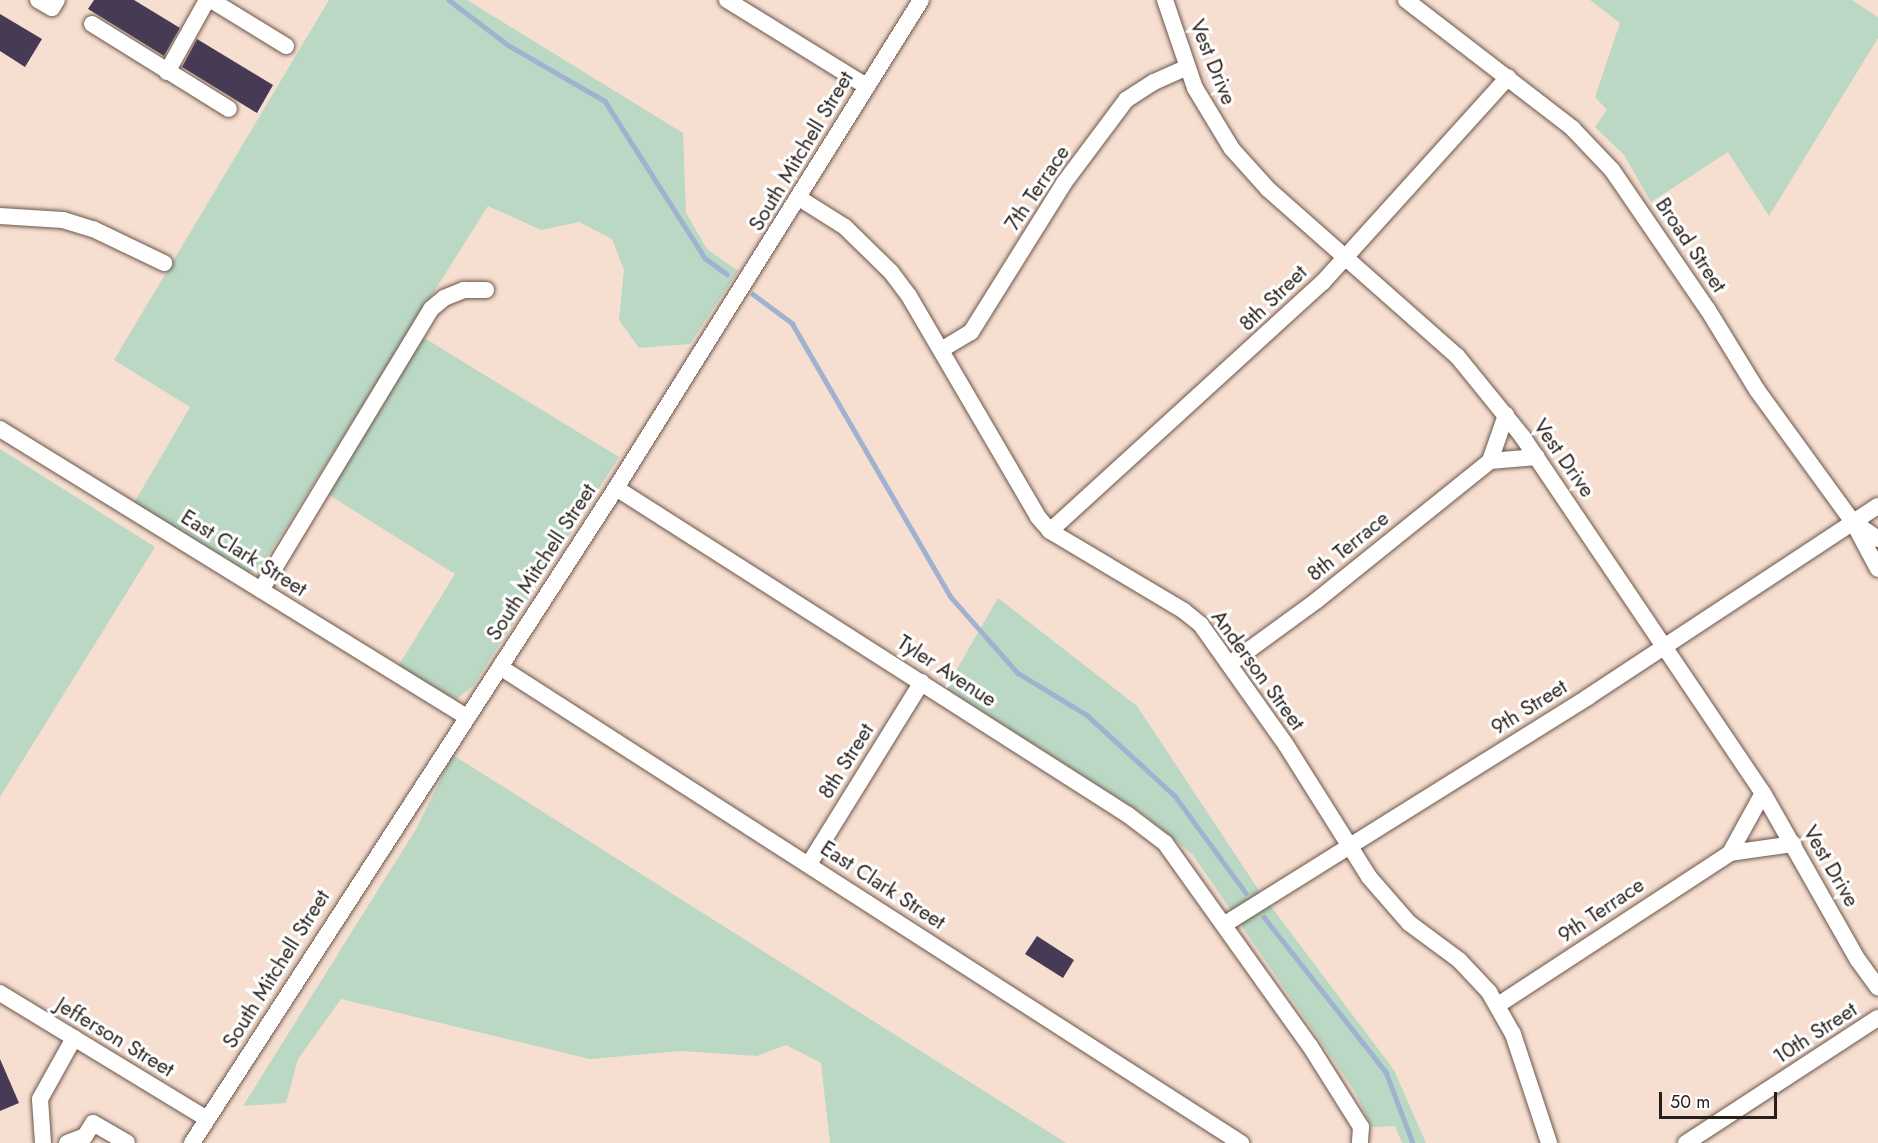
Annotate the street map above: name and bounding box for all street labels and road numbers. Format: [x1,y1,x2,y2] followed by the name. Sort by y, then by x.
[1185,16,1241,108] street label: Vest Drive
[743,67,859,235] street label: South Mitchell Street
[999,141,1075,235] street label: 7th Terrace
[1650,193,1732,297] street label: Broad Street
[1234,260,1312,336] street label: 8th Street
[1528,414,1600,502] street label: Vest Drive
[481,479,601,645] street label: South Mitchell Street
[176,504,312,602] street label: East Clark Street
[1302,505,1394,587] street label: 8th Terrace
[1206,605,1310,735] street label: Anderson Street
[893,630,1001,712] street label: Tyler Avenue
[1486,674,1572,740] street label: 9th Street
[813,719,879,803] street label: 8th Street
[1798,821,1864,911] street label: Vest Drive
[816,835,950,935] street label: East Clark Street
[1553,872,1649,948] street label: 9th Terrace
[217,885,335,1053] street label: South Mitchell Street
[51,992,179,1082] street label: Jefferson Street
[1769,997,1861,1069] street label: 10th Street

